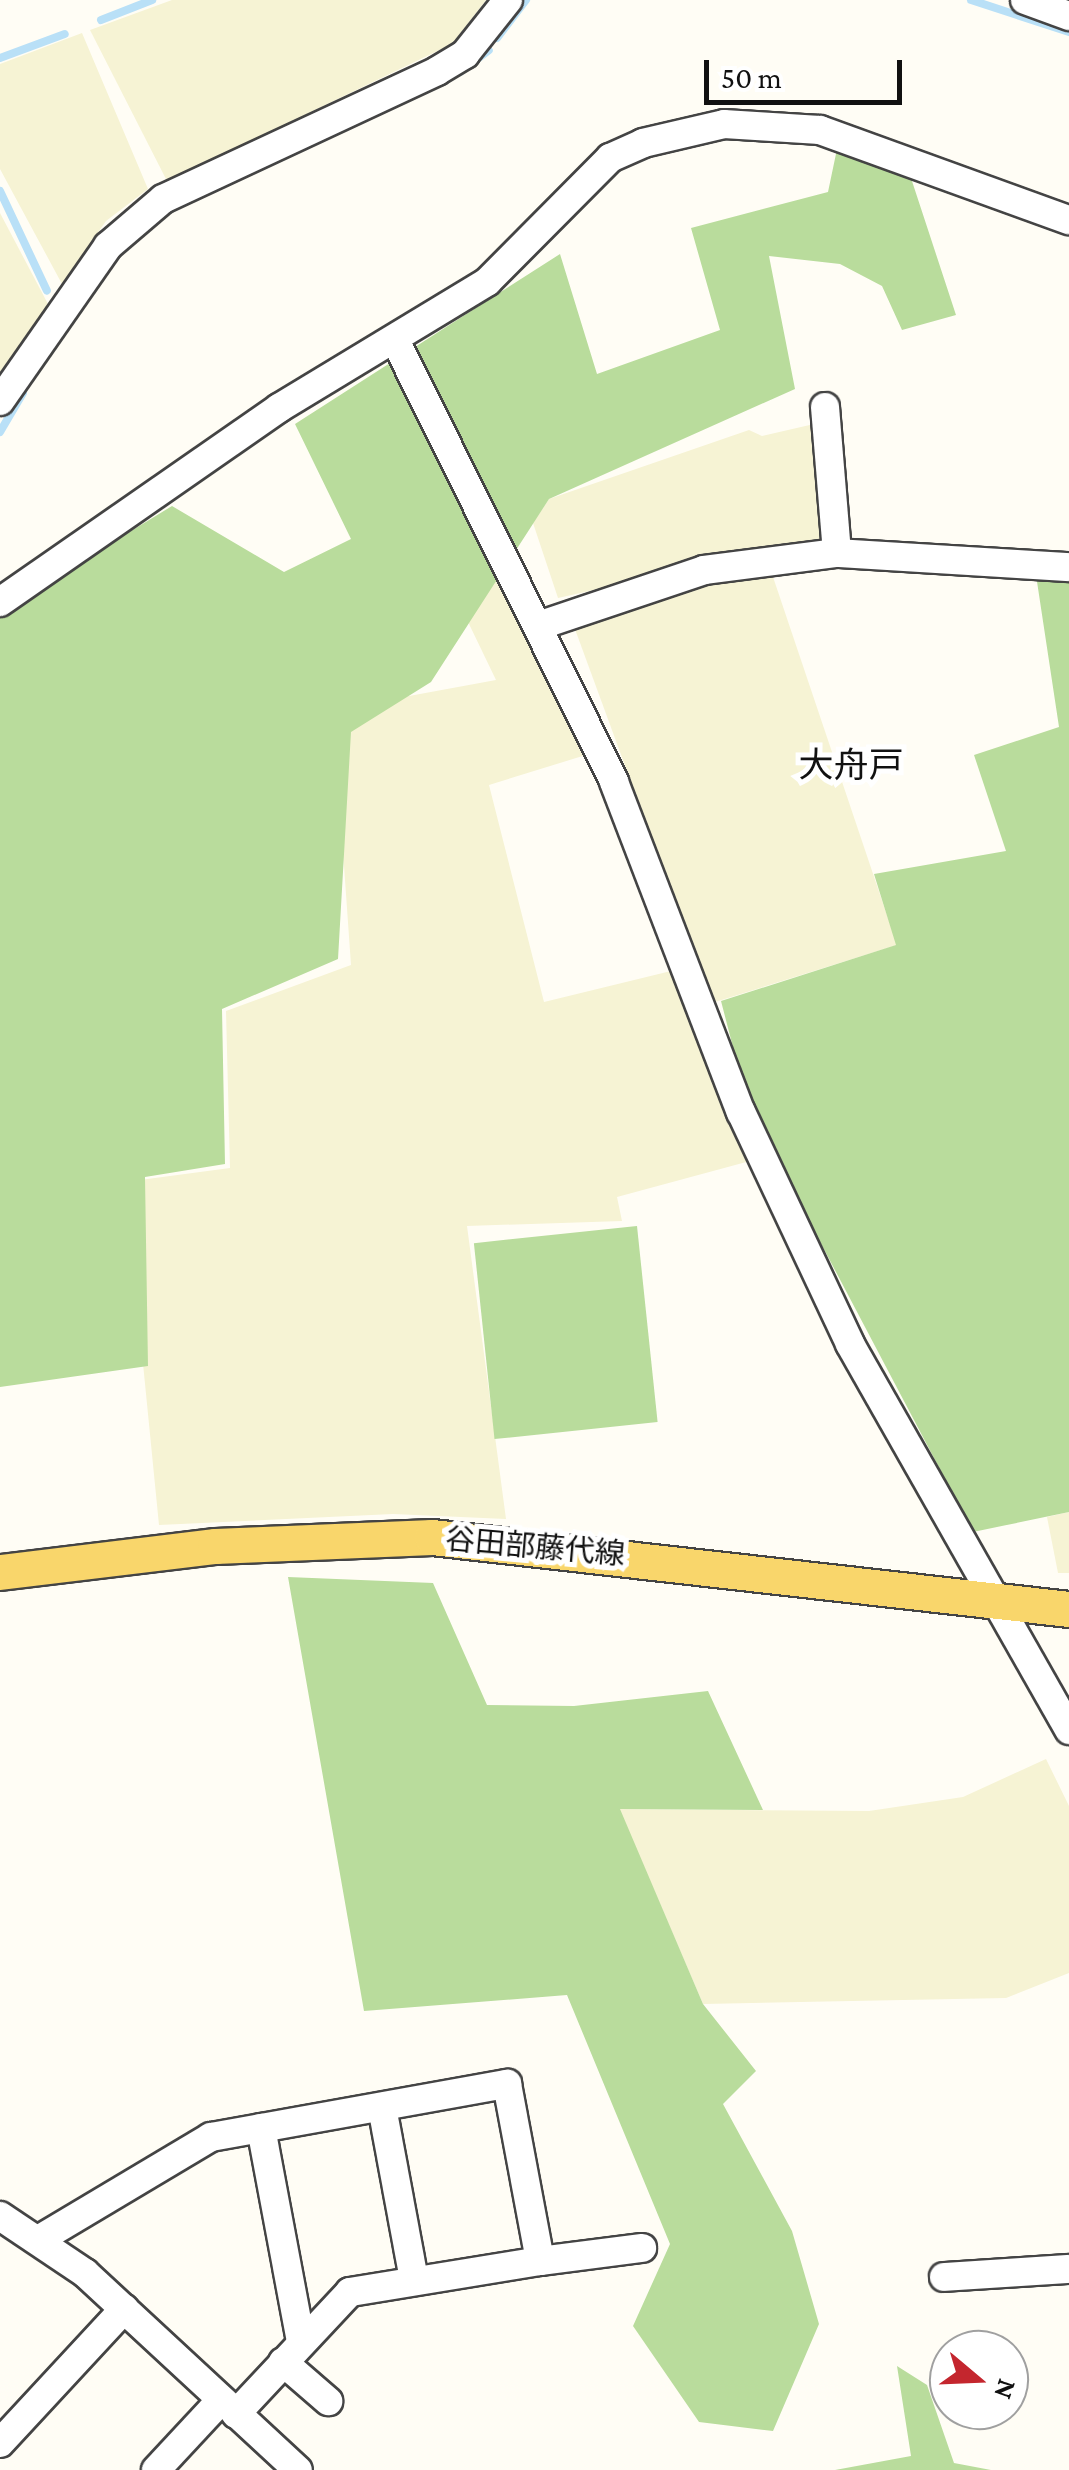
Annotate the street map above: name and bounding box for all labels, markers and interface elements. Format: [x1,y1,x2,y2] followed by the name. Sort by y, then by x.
[709,40,906,102] scale bar
[721,61,782,94] text: 50 m
[799,745,903,787] district label: 大舟戸
[444,1521,626,1573] street label: 谷田部藤代線
[929,2330,1029,2430] north arrow
[988,2375,1024,2403] text: N

